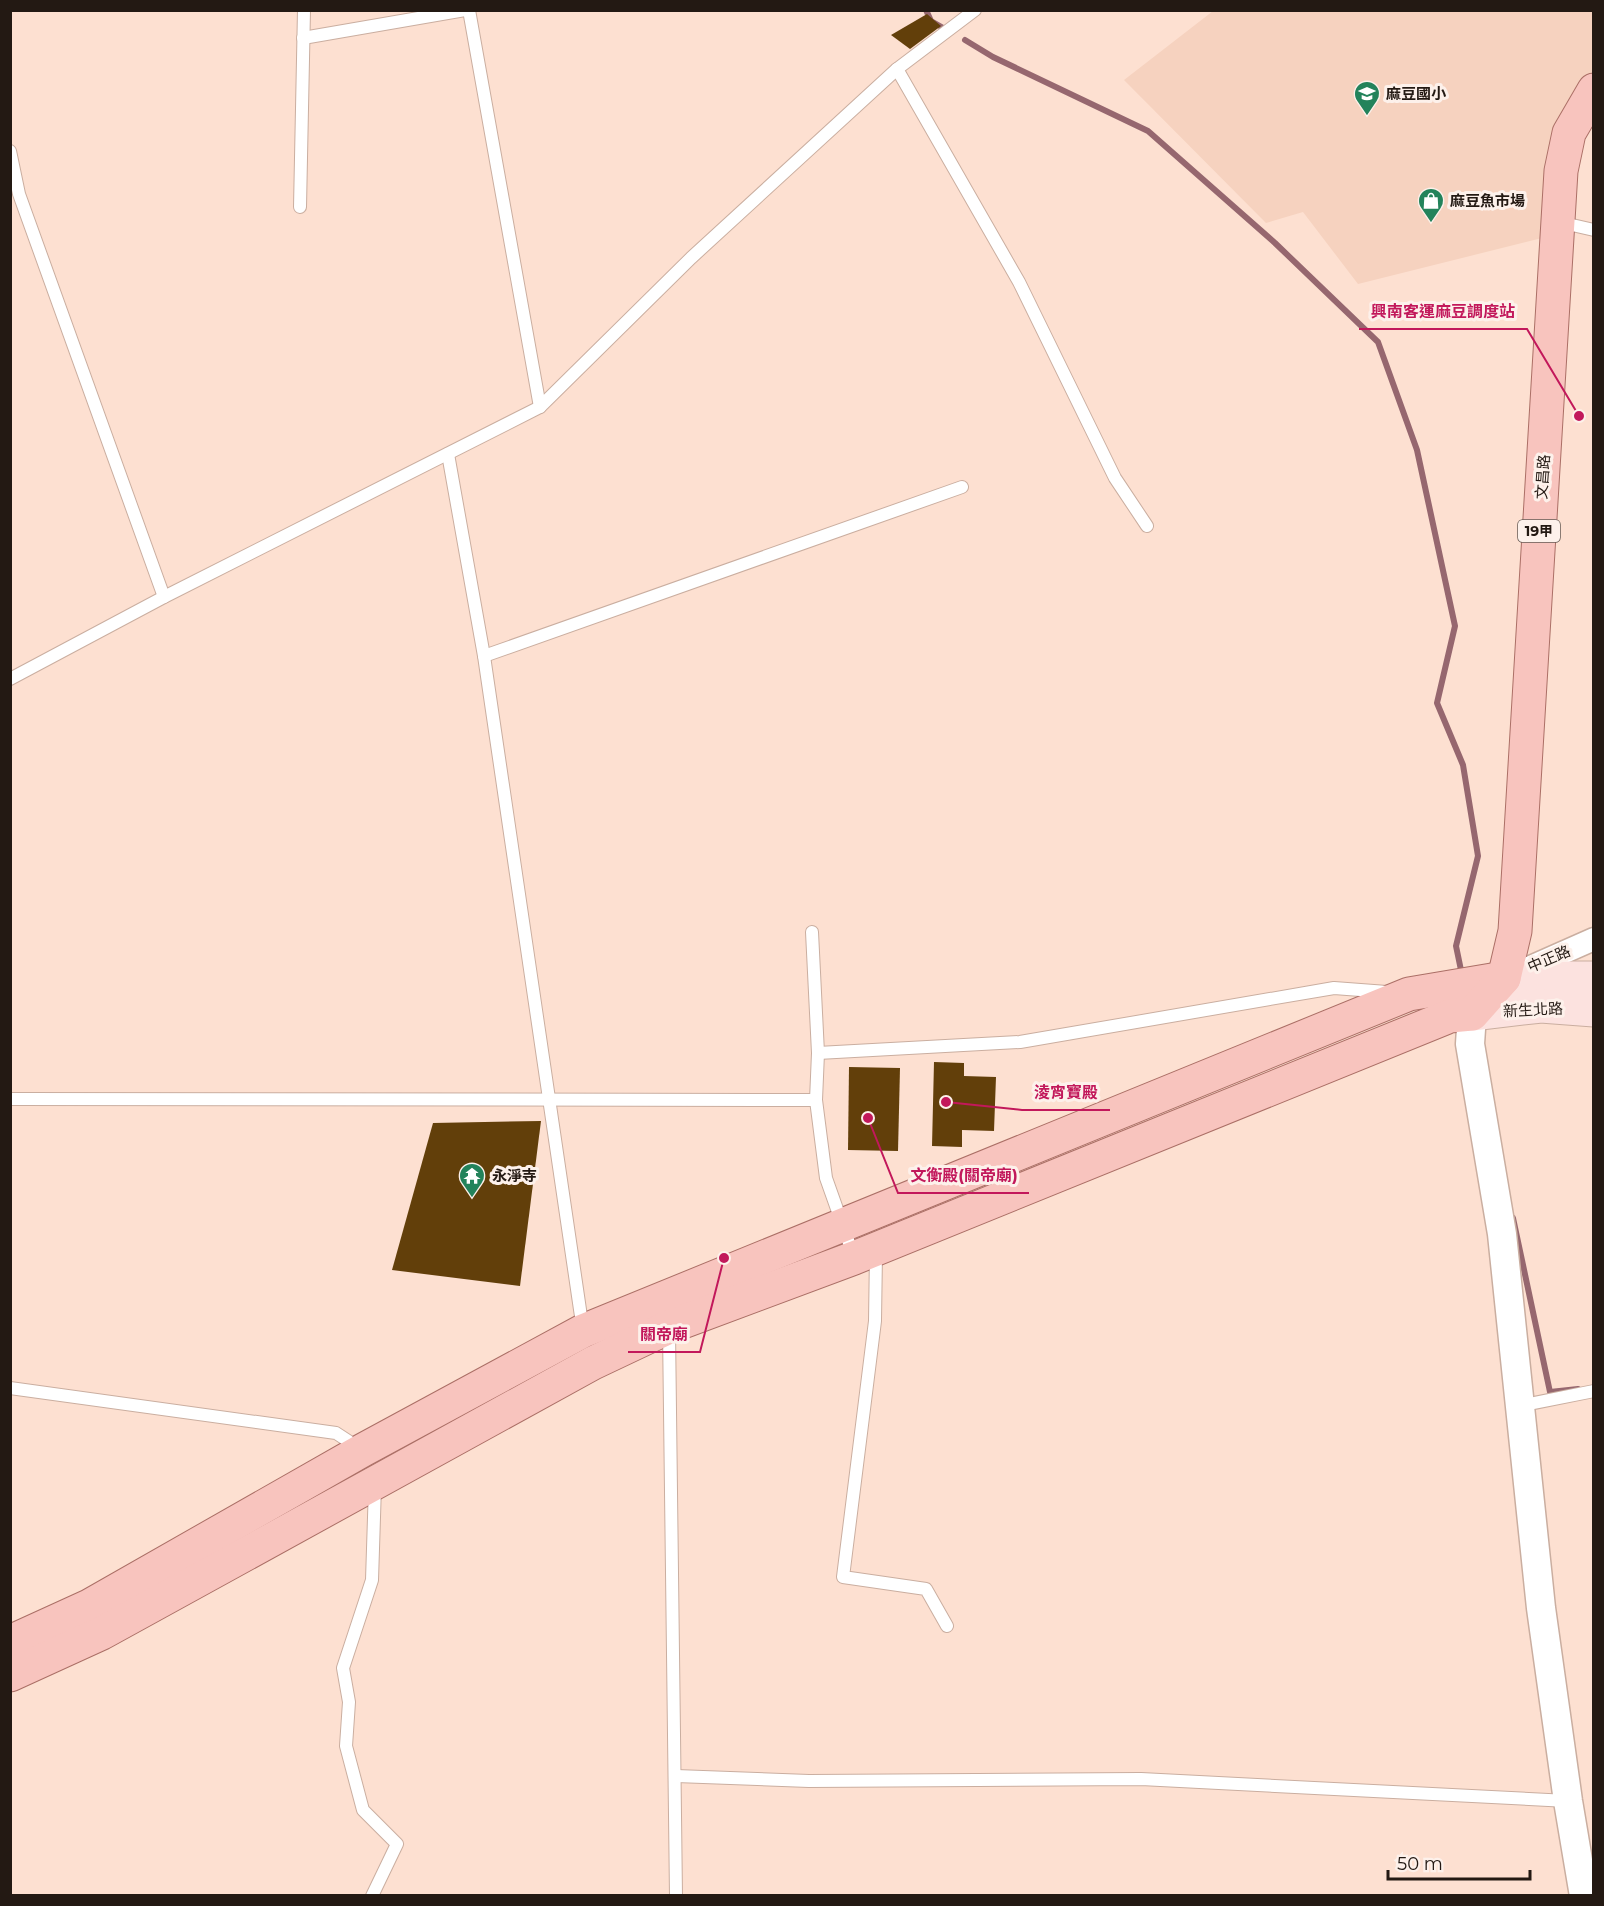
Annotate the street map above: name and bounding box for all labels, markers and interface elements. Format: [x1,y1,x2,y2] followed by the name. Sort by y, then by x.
[1352,79,1382,117] school or university icon: 麻豆國小
[1386,84,1447,103] place label: 麻豆國小
[1416,186,1446,224] shop icon: 麻豆魚市場
[1450,191,1525,210] place label: 麻豆魚市場
[1359,295,1527,329] callout: 興南客運麻豆調度站
[1371,302,1515,321] text: 興南客運麻豆調度站
[1531,454,1554,500] street label: 文昌路
[1518,520,1560,542] road number: 19甲
[1524,941,1573,976] street label: 中正路
[1503,998,1563,1021] street label: 新生北路
[1022,1076,1110,1110] callout: 淩宵寶殿
[1034,1083,1098,1102] text: 淩宵寶殿
[898,1159,1029,1193] callout: 文衡殿(關帝廟)
[457,1161,487,1199] temple icon: 永淨寺
[492,1166,537,1185] place label: 永淨寺
[910,1166,1018,1185] text: 文衡殿(關帝廟)
[628,1318,700,1352] callout: 關帝廟
[640,1325,688,1344] text: 關帝廟
[1388,1843,1530,1881] scale bar
[1397,1853,1443,1875] text: 50 m

